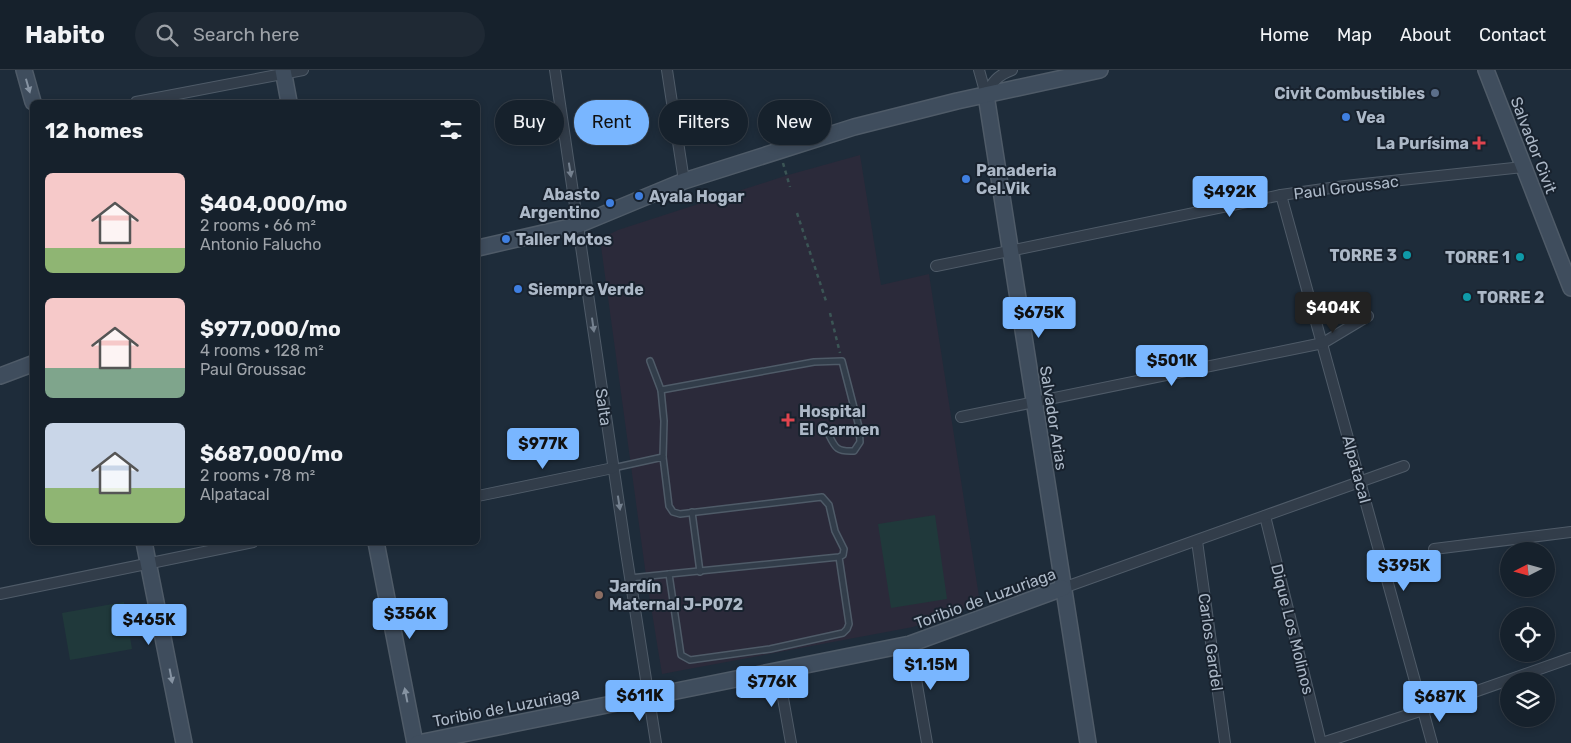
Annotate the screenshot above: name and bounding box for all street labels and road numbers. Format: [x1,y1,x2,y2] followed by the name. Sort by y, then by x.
[1506,94,1561,196] street label: Salvador Civit
[1292,172,1400,203] street label: Paul Groussac
[1036,364,1071,472] street label: Salvador Arias
[591,387,616,427] street label: Salta
[1338,433,1375,505] street label: Alpatacal
[1267,562,1318,696] street label: Dique Los Molinos
[912,564,1058,633] street label: Toribio de Luzuriaga
[1194,592,1227,692] street label: Carlos Gardel
[431,684,581,731] street label: Toribio de Luzuriaga

